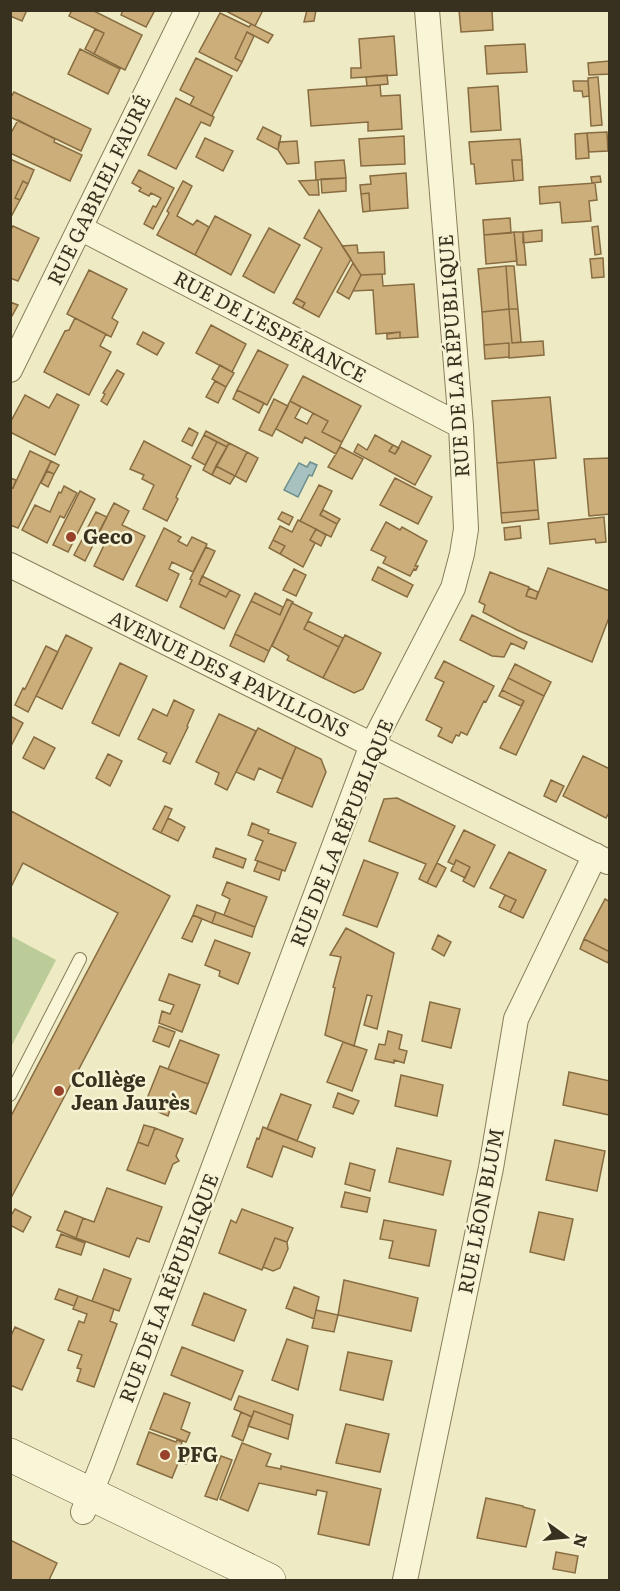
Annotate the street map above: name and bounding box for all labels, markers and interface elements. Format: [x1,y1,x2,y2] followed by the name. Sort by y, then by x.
[38,89,156,289] street label: RUE GABRIEL FAURÉ
[429,234,475,479] street label: RUE DE LA RÉPUBLIQUE
[169,262,373,389] street label: RUE DE L'ESPÉRANCE
[83,520,133,550] place label: Geco
[64,530,78,544] marker: Geco
[105,601,355,744] street label: AVENUE DES 4 PAVILLONS
[281,714,400,951] street label: RUE DE LA RÉPUBLIQUE
[71,1063,190,1116] place label: Collège Jean Jaurès
[52,1084,66,1098] marker: Collège Jean Jaurès
[448,1125,510,1296] street label: RUE LÉON BLUM
[110,1168,225,1406] street label: RUE DE LA RÉPUBLIQUE
[177,1438,218,1468] place label: PFG
[158,1448,172,1462] marker: PFG
[536,1507,596,1567] north arrow
[568,1532,595,1551] text: N

